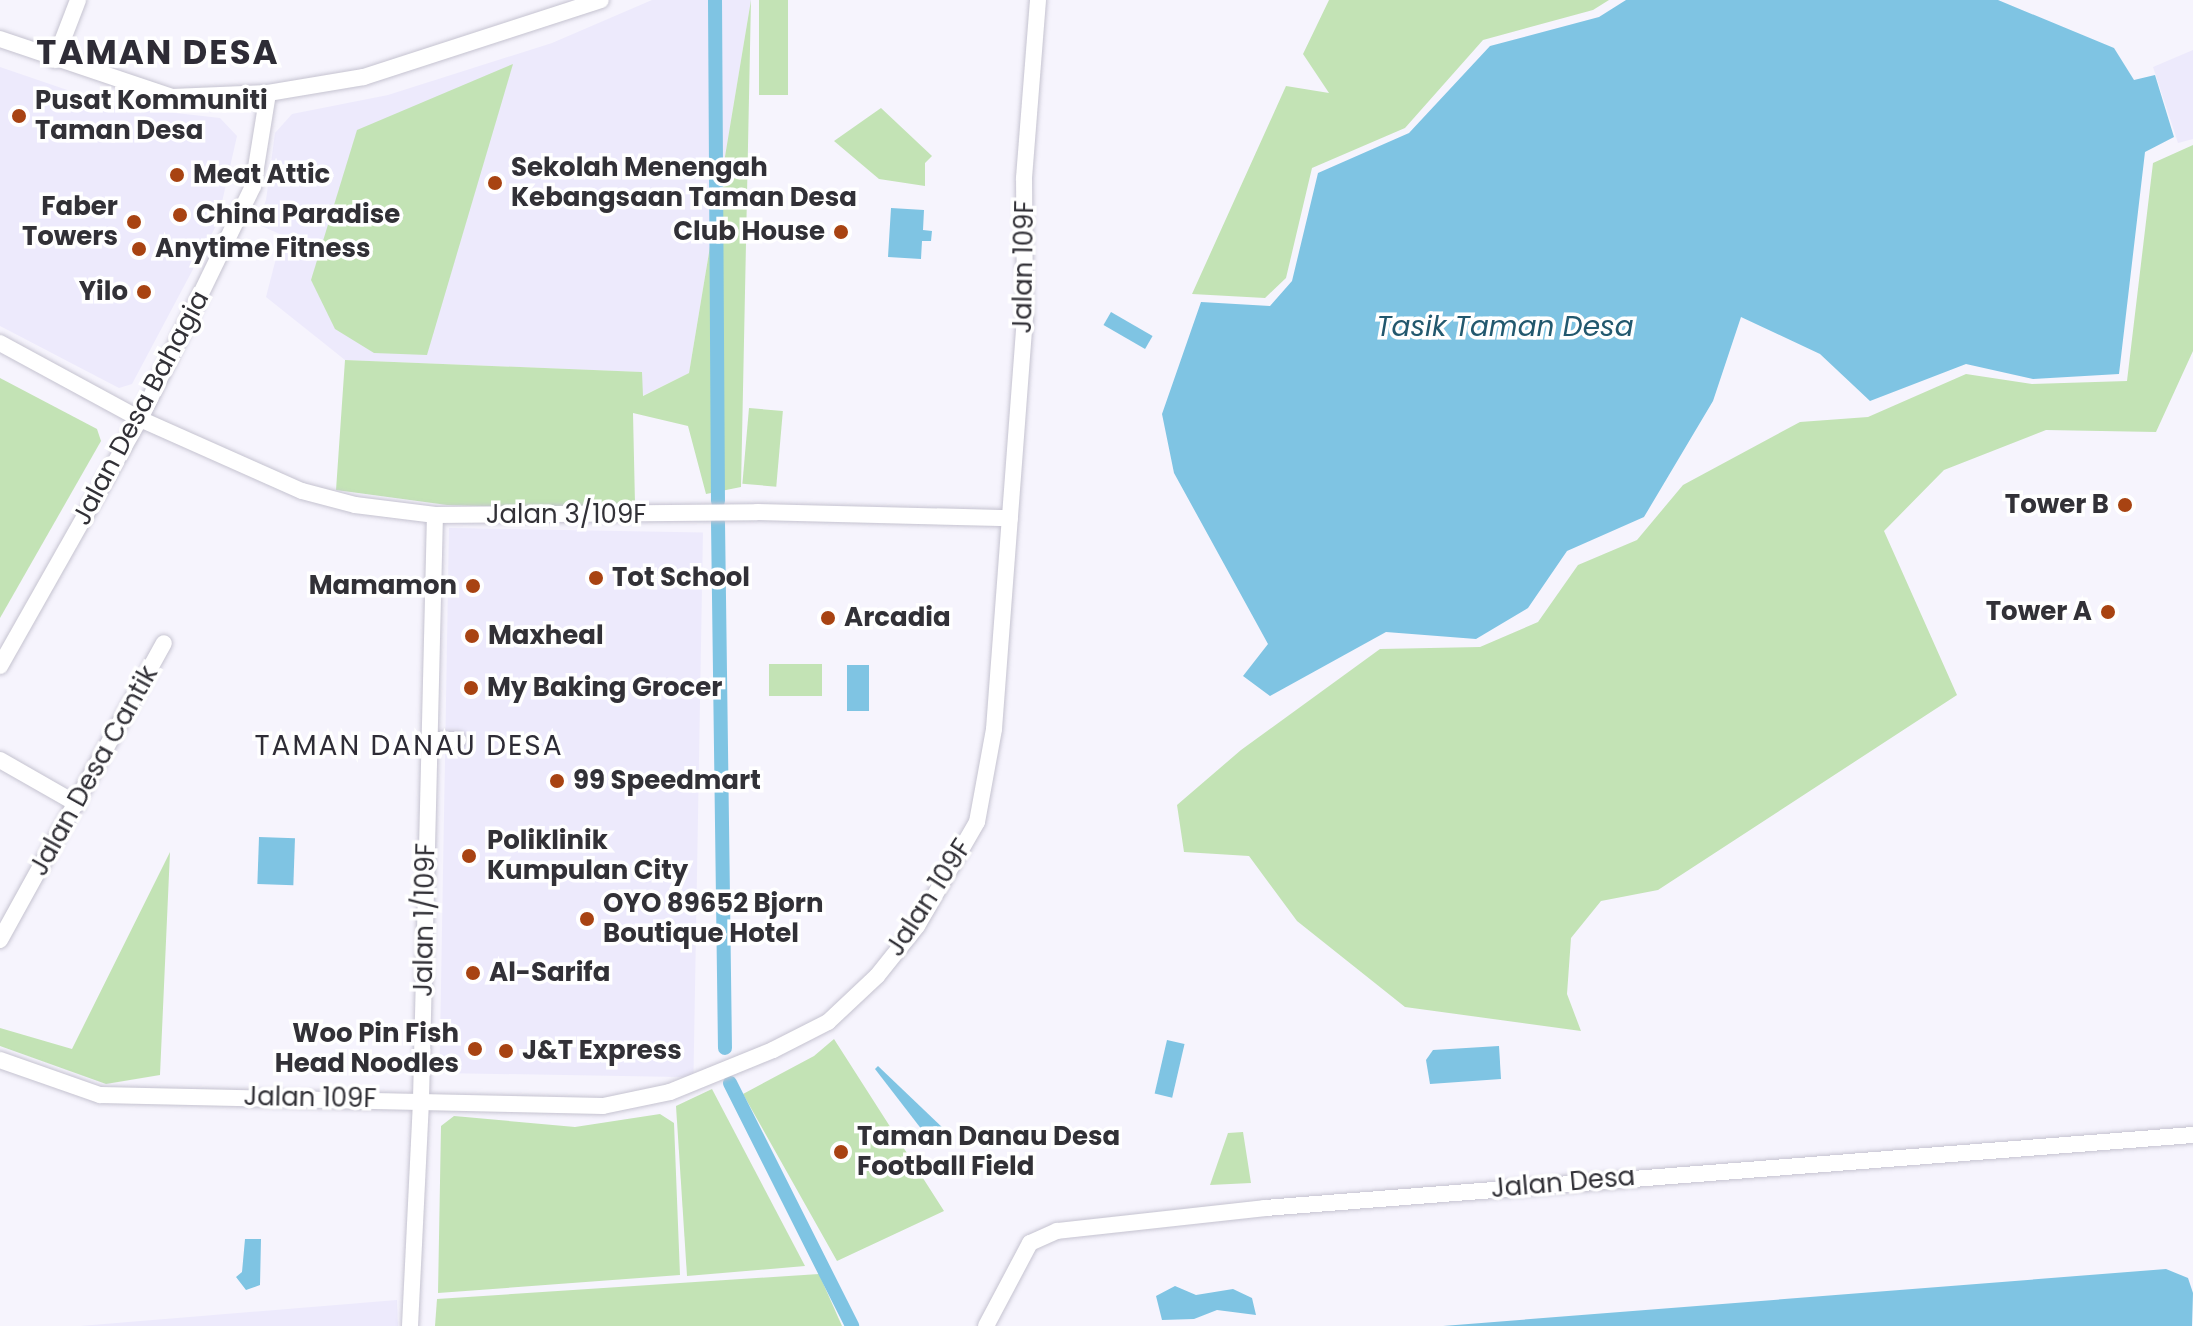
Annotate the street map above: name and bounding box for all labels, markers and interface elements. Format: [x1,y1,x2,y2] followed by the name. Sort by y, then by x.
[36,33,280,73] district label: TAMAN DESA
[35,85,268,146] place label: Pusat Kommuniti Taman Desa
[10,107,28,125] marker: Pusat Kommuniti Taman Desa
[511,152,857,214] place label: Sekolah Menengah Kebangsaan Taman Desa
[193,159,330,191] place label: Meat Attic
[168,166,186,184] marker: Meat Attic
[486,174,504,192] marker: Sekolah Menengah Kebangsaan Taman Desa
[22,191,118,252] place label: Faber Towers
[196,199,400,231] place label: China Paradise
[1007,200,1041,334] street label: Jalan 109F
[171,206,189,224] marker: China Paradise
[125,213,143,231] marker: Faber Towers
[673,216,825,248] place label: Club House
[832,223,850,241] marker: Club House
[155,233,370,265] place label: Anytime Fitness
[130,240,148,258] marker: Anytime Fitness
[79,276,128,308] place label: Yilo
[135,283,153,301] marker: Yilo
[66,286,216,530] street label: Jalan Desa Bahagia
[1376,310,1634,344] water label: Tasik Taman Desa
[2005,489,2109,521] place label: Tower B
[2116,496,2134,514] marker: Tower B
[486,499,646,531] street label: Jalan 3/109F
[612,562,750,594] place label: Tot School
[587,569,605,587] marker: Tot School
[309,570,457,602] place label: Mamamon
[464,577,482,595] marker: Mamamon
[1986,596,2092,628] place label: Tower A
[844,602,951,634] place label: Arcadia
[2099,603,2117,621] marker: Tower A
[819,609,837,627] marker: Arcadia
[488,620,604,652] place label: Maxheal
[463,627,481,645] marker: Maxheal
[23,661,165,881] street label: Jalan Desa Cantik
[487,672,722,704] place label: My Baking Grocer
[462,679,480,697] marker: My Baking Grocer
[254,729,564,763] district label: TAMAN DANAU DESA
[573,765,761,797] place label: 99 Speedmart
[548,772,566,790] marker: 99 Speedmart
[487,825,688,886] place label: Poliklinik Kumpulan City
[880,834,978,962] street label: Jalan 109F
[408,843,442,997] street label: Jalan 1/109F
[458,845,480,867] marker: Poliklinik Kumpulan City
[603,888,823,950] place label: OYO 89652 Bjorn Boutique Hotel
[578,910,596,928] marker: OYO 89652 Bjorn Boutique Hotel
[489,957,610,989] place label: Al-Sarifa
[464,964,482,982] marker: Al-Sarifa
[275,1018,459,1080] place label: Woo Pin Fish Head Noodles
[522,1035,682,1067] place label: J&T Express
[466,1040,484,1058] marker: Woo Pin Fish Head Noodles
[497,1042,515,1060] marker: J&T Express
[243,1081,377,1115] street label: Jalan 109F
[857,1121,1120,1182] place label: Taman Danau Desa Football Field
[832,1143,850,1161] marker: Taman Danau Desa Football Field
[1490,1161,1636,1205] street label: Jalan Desa

